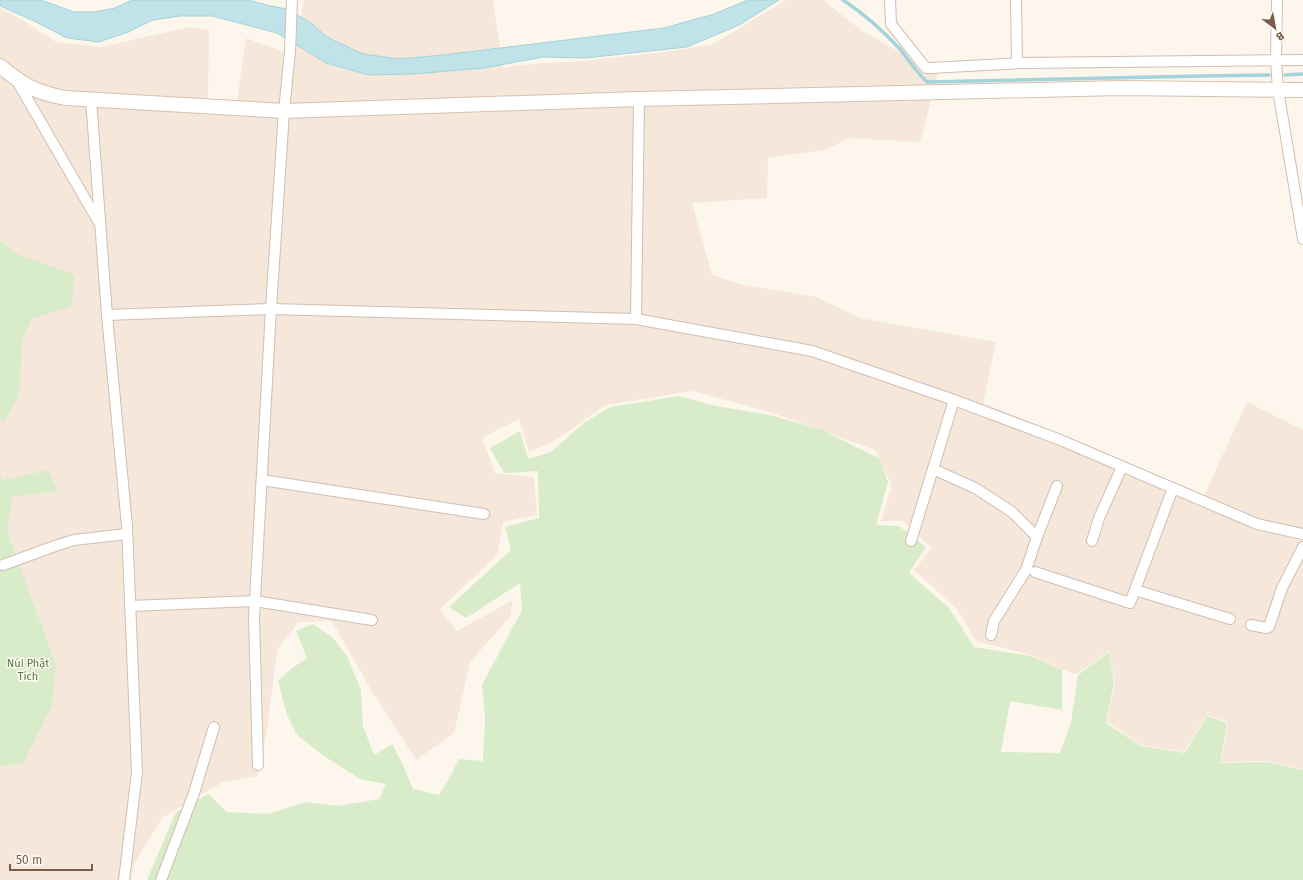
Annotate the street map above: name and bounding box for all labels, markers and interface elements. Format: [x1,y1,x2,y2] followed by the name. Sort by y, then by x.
[1255,8,1295,48] north arrow
[1274,29,1286,43] text: B
[7,657,49,683] park label: Núi Phật Tích
[10,846,92,872] scale bar
[16,853,42,867] text: 50 m

